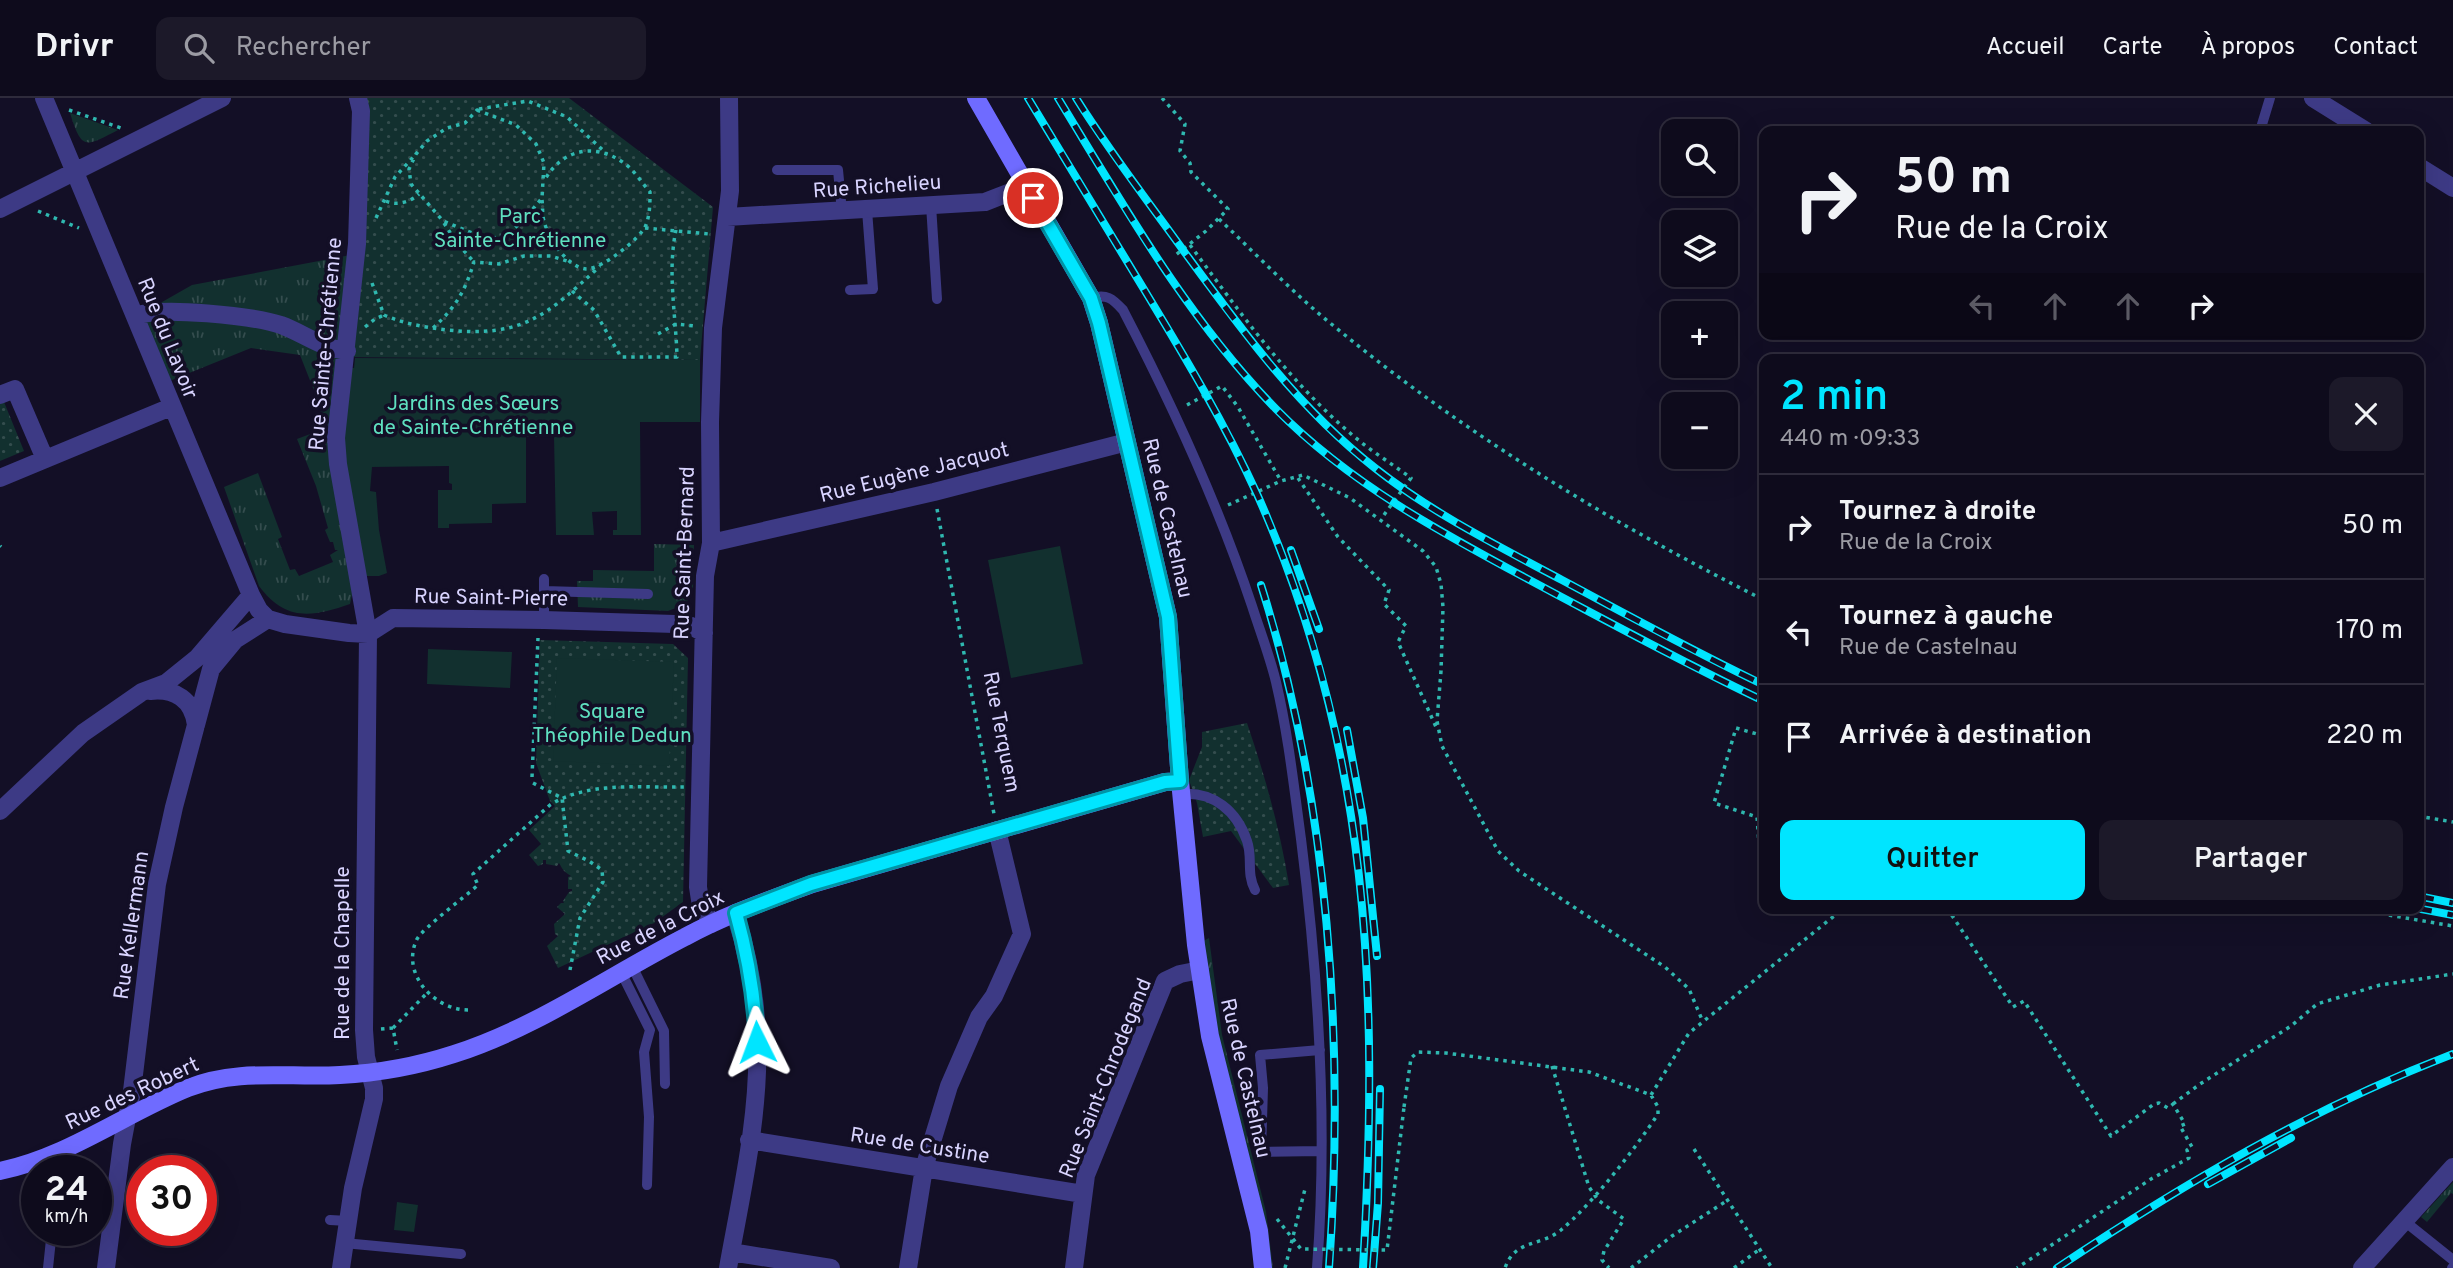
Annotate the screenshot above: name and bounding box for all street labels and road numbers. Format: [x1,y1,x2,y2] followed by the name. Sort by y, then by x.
[812,170,942,205] street label: Rue Richelieu
[304,236,349,452] street label: Rue Sainte-Chrétienne
[130,274,203,403] street label: Rue du Lavoir
[1135,436,1198,601] street label: Rue de Castelnau
[817,437,1012,510] street label: Rue Eugène Jacquot
[669,466,702,640] street label: Rue Saint-Bernard
[414,584,568,613] street label: Rue Saint-Pierre
[976,669,1026,795] street label: Rue Terquem
[109,849,156,1001] street label: Rue Kellermann
[330,866,357,1040] street label: Rue de la Chapelle
[592,884,729,972] street label: Rue de la Croix
[1054,975,1159,1183] street label: Rue Saint-Chrodegand
[1213,996,1276,1161] street label: Rue de Castelnau
[61,1052,204,1137] street label: Rue des Robert
[848,1122,992,1171] street label: Rue de Custine

